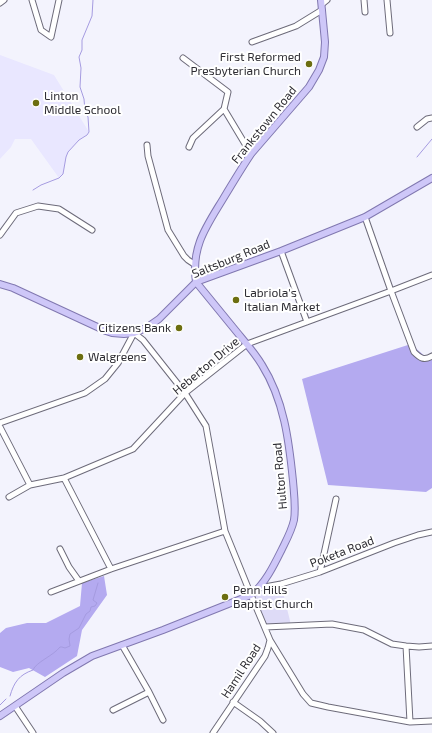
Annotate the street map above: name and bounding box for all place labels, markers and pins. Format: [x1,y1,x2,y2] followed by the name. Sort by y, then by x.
[190,50,301,78] place label: First Reformed Presbyterian Church
[304,59,314,69] marker: First Reformed Presbyterian Church
[44,89,121,117] place label: Linton Middle School
[31,98,41,108] marker: Linton Middle School
[244,286,320,314] place label: Labriola's Italian Market
[231,295,241,305] marker: Labriola's Italian Market
[98,321,171,335] place label: Citizens Bank
[174,323,184,333] marker: Citizens Bank
[88,350,147,364] place label: Walgreens
[75,352,85,362] marker: Walgreens
[233,583,313,611] place label: Penn Hills Baptist Church
[220,592,230,602] marker: Penn Hills Baptist Church

